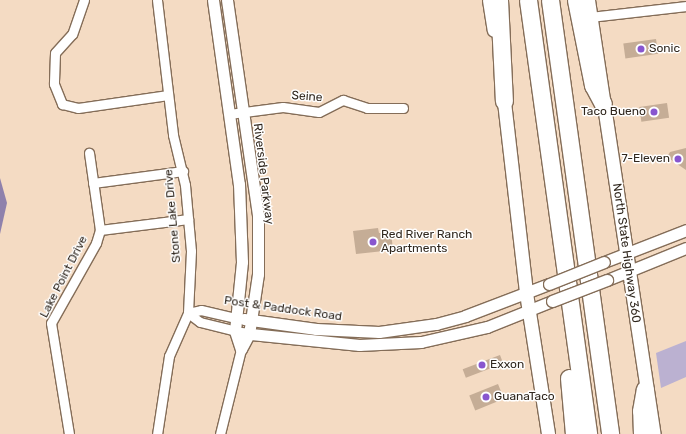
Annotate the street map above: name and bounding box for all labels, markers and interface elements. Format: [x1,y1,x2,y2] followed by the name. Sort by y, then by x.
[649,42,680,56] place label: Sonic
[636,44,646,54] marker: Sonic
[291,89,323,105] street label: Seine
[581,105,646,119] place label: Taco Bueno
[649,107,659,117] marker: Taco Bueno
[250,123,276,225] street label: Riverside Parkway
[621,152,670,166] place label: 7-Eleven
[673,154,683,164] marker: 7-Eleven
[162,169,184,263] street label: Stone Lake Drive
[609,182,643,324] street label: North State Highway 360
[381,228,473,256] place label: Red River Ranch Apartments
[37,234,91,320] street label: Lake Point Drive
[368,237,378,247] marker: Red River Ranch Apartments
[223,294,343,324] street label: Post & Paddock Road
[490,358,524,372] place label: Exxon
[477,360,487,370] marker: Exxon
[494,390,555,404] place label: GuanaTaco
[481,392,491,402] marker: GuanaTaco

